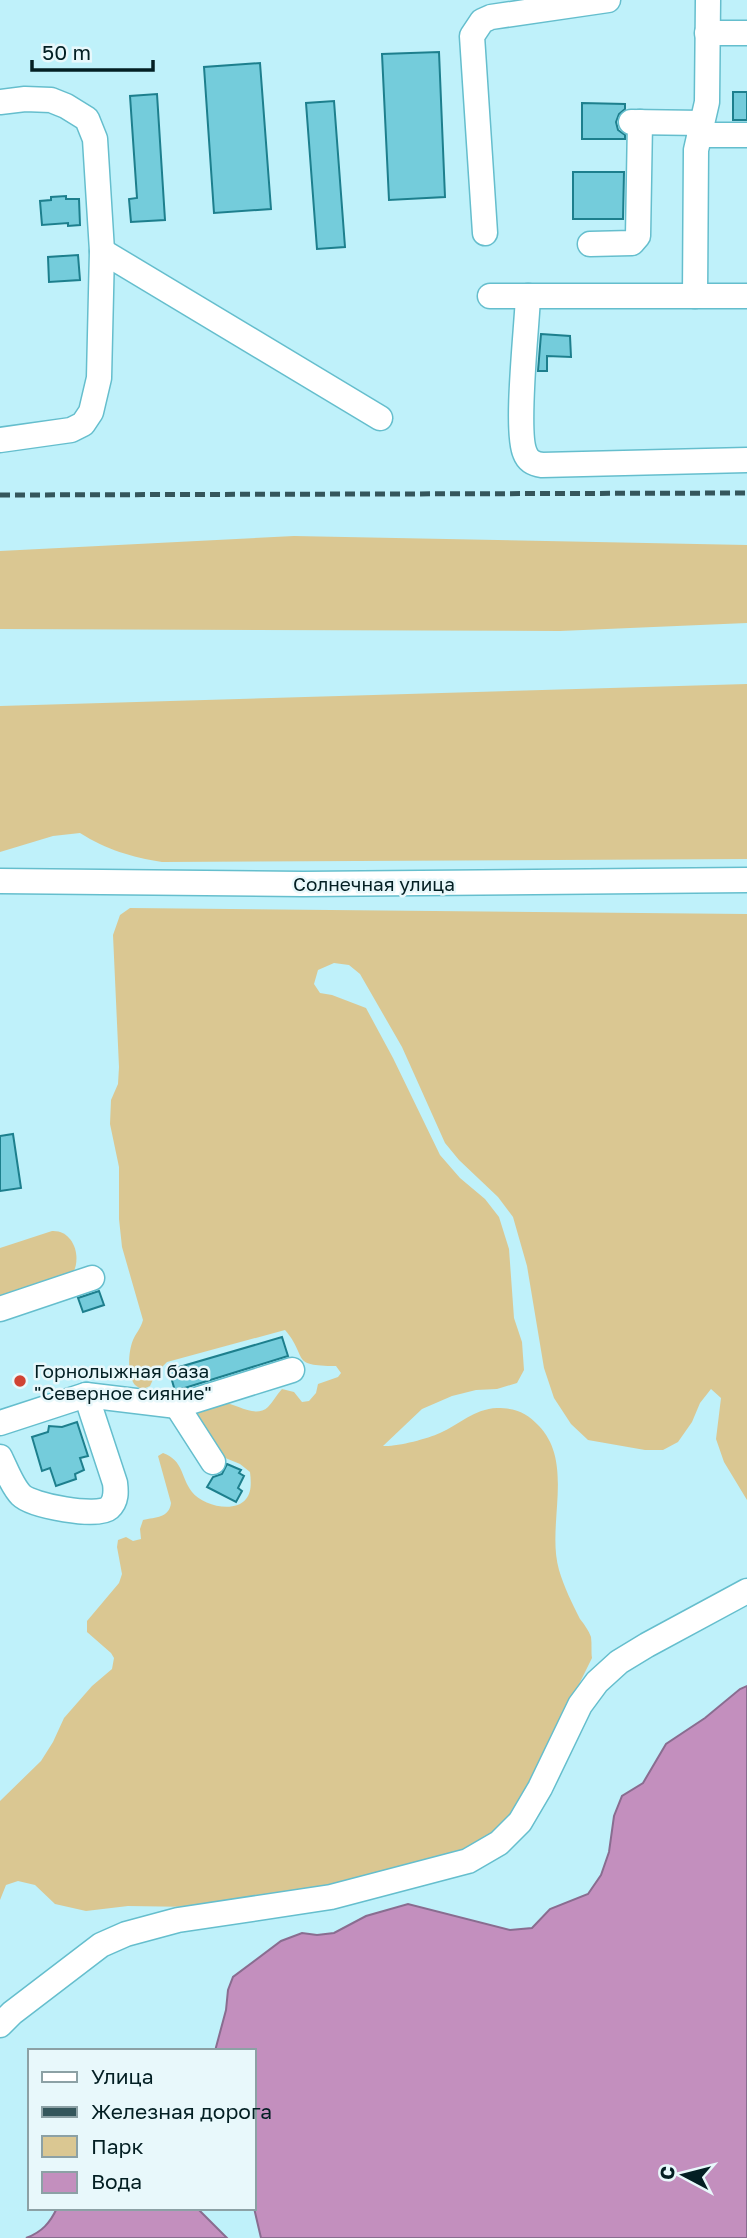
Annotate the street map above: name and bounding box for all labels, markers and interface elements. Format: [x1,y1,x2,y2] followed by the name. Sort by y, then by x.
[32,28,152,72] scale bar
[42,39,91,65] text: 50 m
[293,872,455,895] street label: Солнечная улица
[34,1359,212,1404] place label: Горнолыжная база "Северное сияние"
[12,1373,28,1389] marker: Горнолыжная база "Северное сияние"
[28,2049,256,2210] legend
[91,2063,154,2089] text: Улица
[91,2098,272,2124] text: Железная дорога
[91,2133,144,2159] text: Парк
[649,2140,719,2210] north arrow
[654,2165,679,2181] text: С
[91,2168,142,2194] text: Вода

